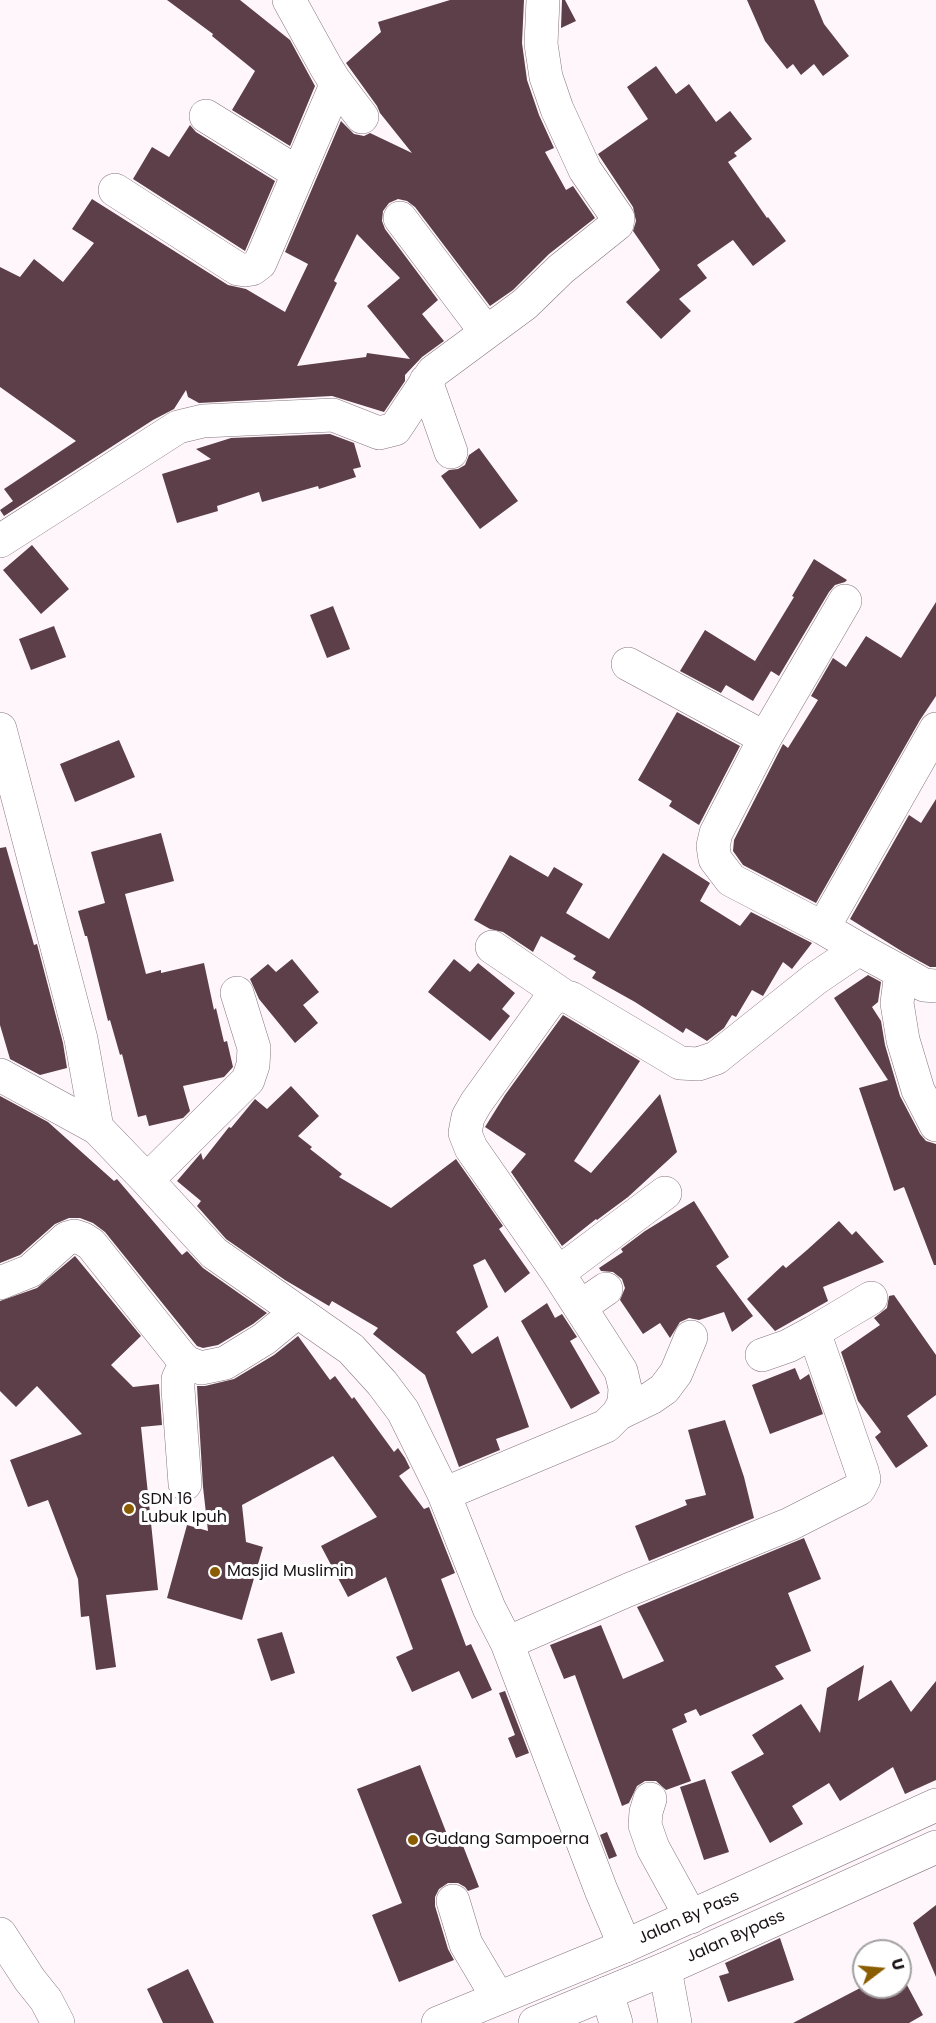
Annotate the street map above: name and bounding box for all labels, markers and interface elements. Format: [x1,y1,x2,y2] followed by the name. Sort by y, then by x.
[141,1490,227,1528] place label: SDN 16 Lubuk Ipuh
[122,1502,136,1516] marker: SDN 16 Lubuk Ipuh
[227,1562,354,1582] place label: Masjid Muslimin
[208,1565,222,1579] marker: Masjid Muslimin
[425,1830,589,1850] place label: Gudang Sampoerna
[406,1833,420,1847] marker: Gudang Sampoerna
[636,1887,742,1949] street label: Jalan By Pass
[684,1907,788,1967] street label: Jalan Bypass
[852,1939,912,1999] north arrow
[885,1956,910,1973] text: U

